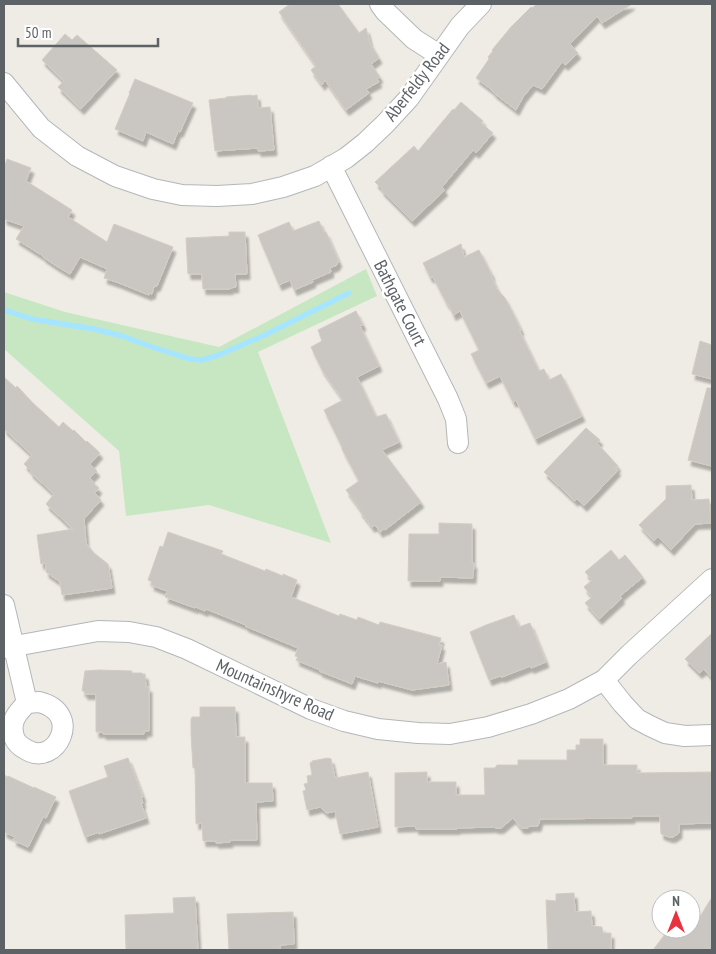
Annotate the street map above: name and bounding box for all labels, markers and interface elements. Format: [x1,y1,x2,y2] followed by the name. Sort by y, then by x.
[18,15,158,47] scale bar
[25,23,51,42] text: 50 m
[379,38,454,126] street label: Aberfeldy Road
[369,256,432,350] street label: Bathgate Court
[213,653,338,726] street label: Mountainshyre Road
[651,889,701,939] north arrow
[672,892,680,910] text: N

